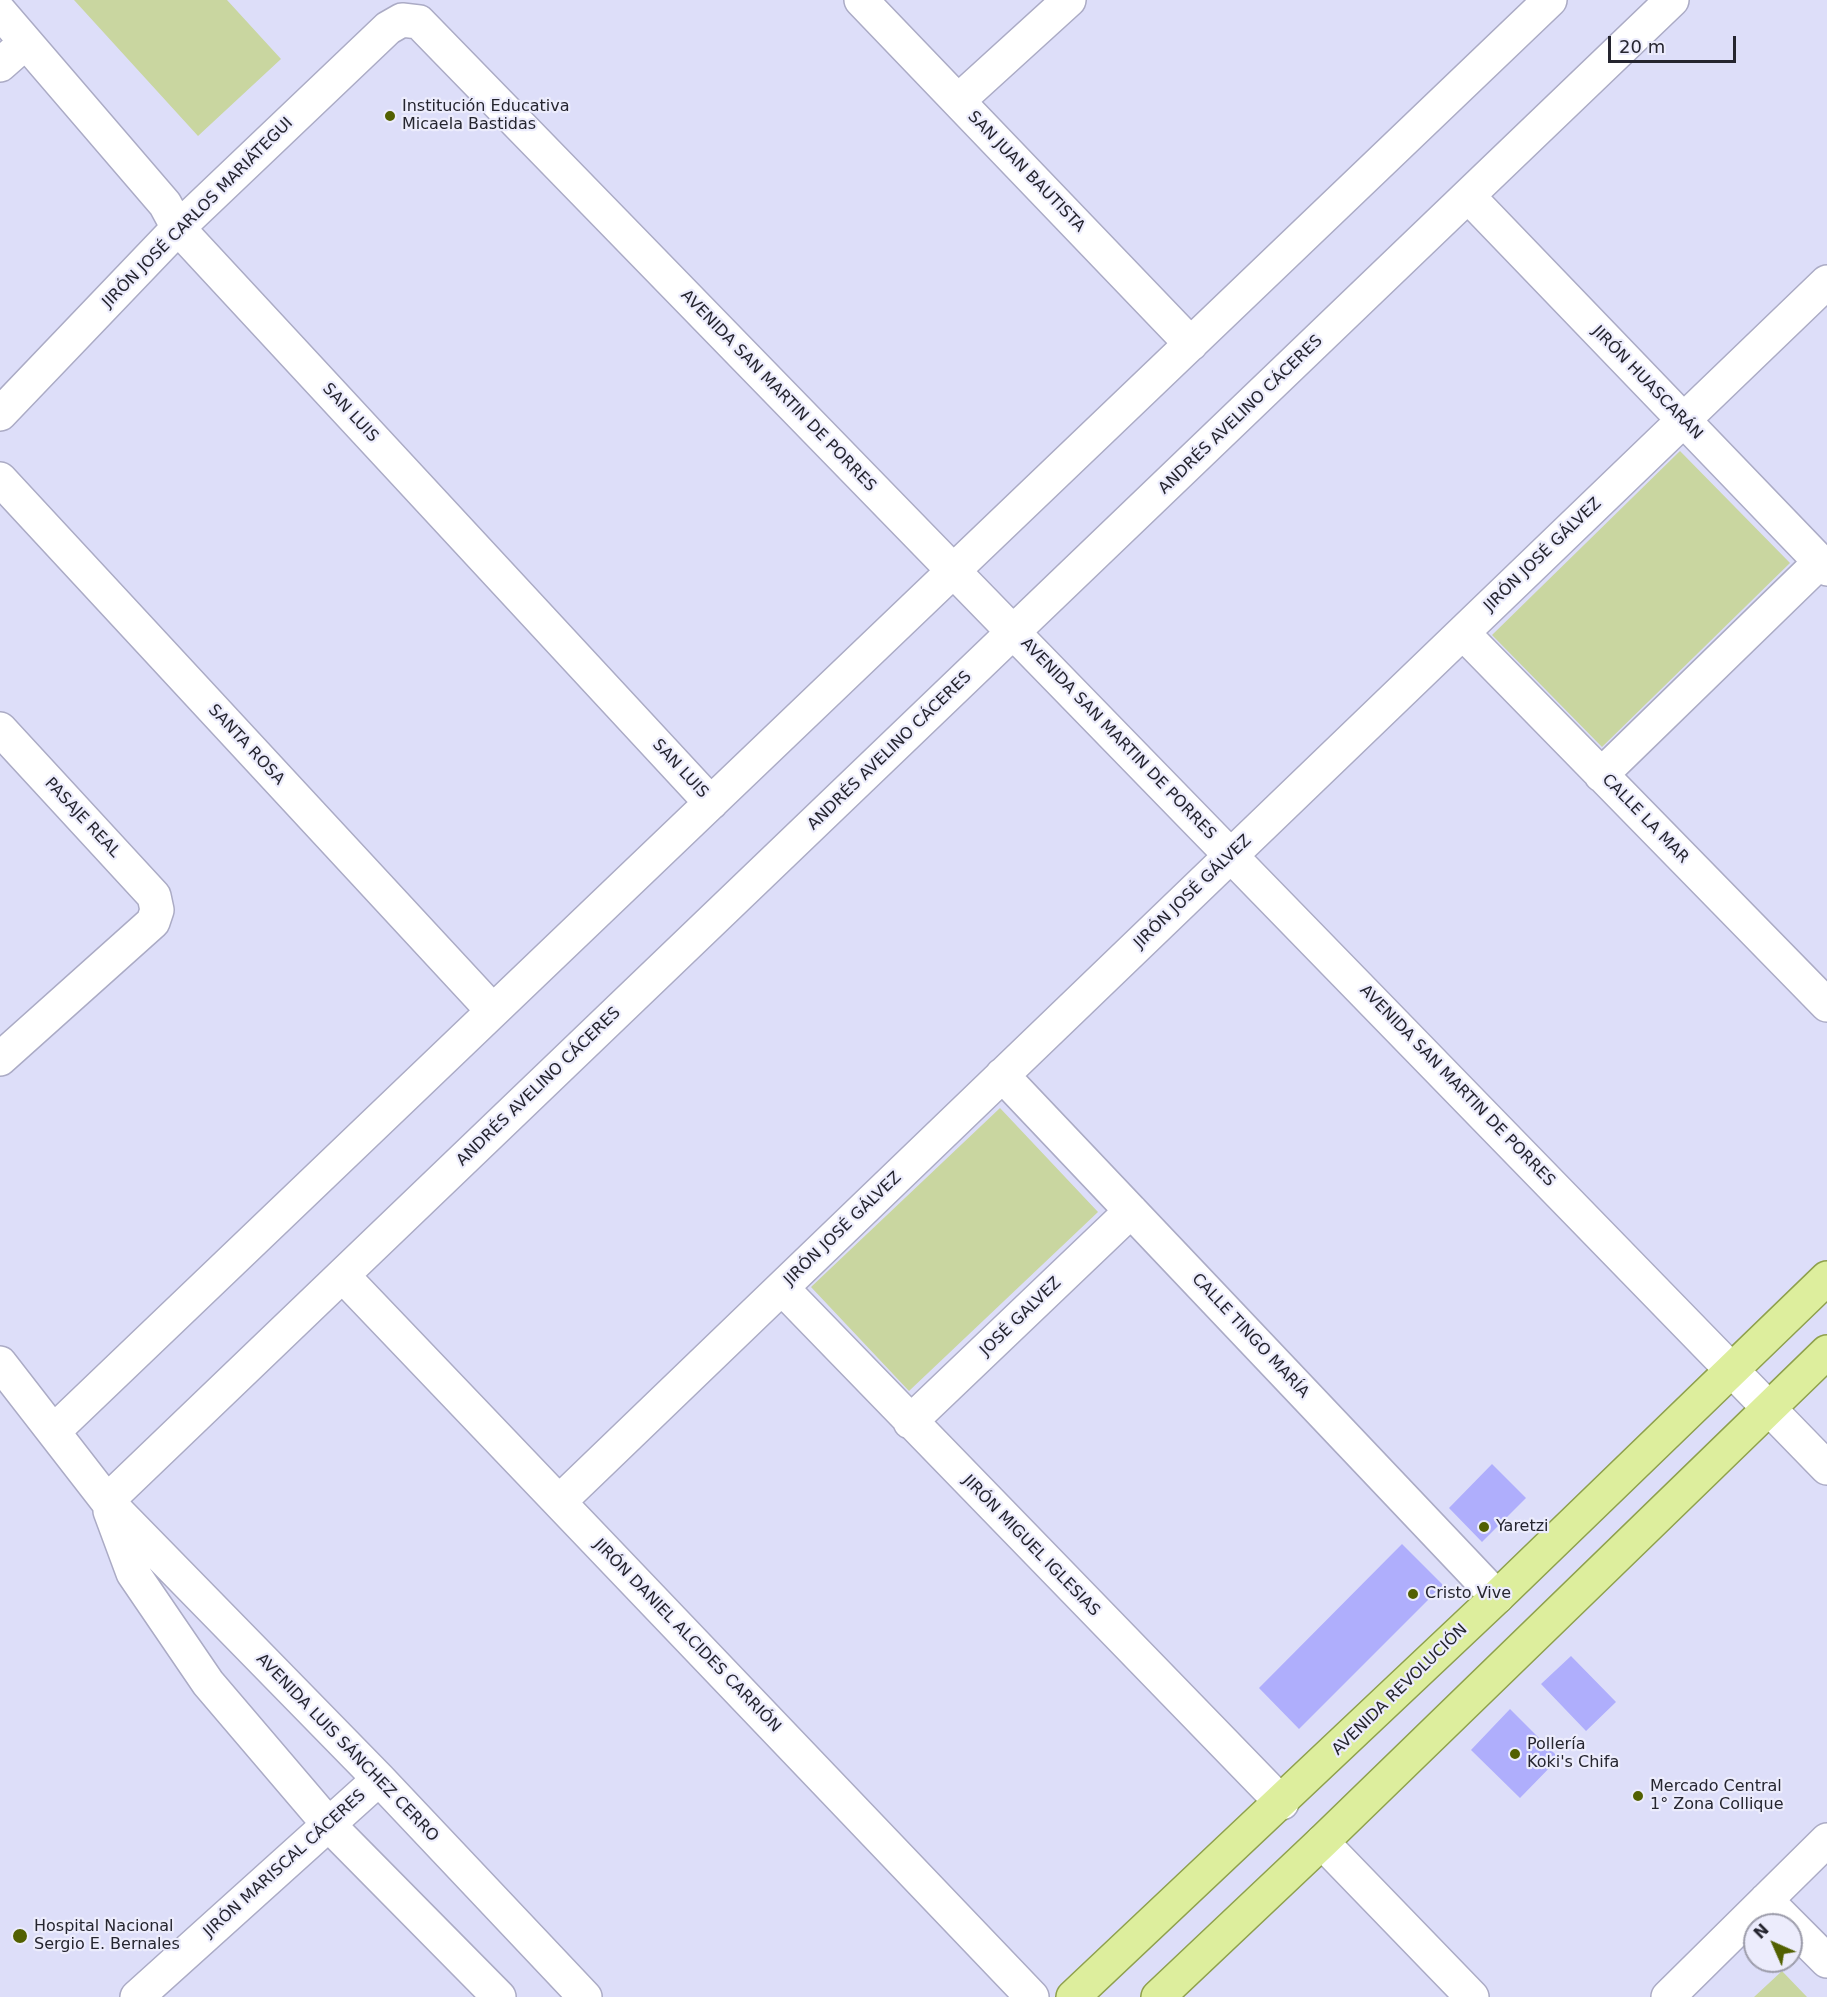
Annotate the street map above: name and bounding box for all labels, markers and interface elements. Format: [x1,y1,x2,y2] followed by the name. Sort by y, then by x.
[1611,24,1738,62] scale bar
[1619,36,1665,57] text: 20 m
[402,97,570,135] place label: Institución Educativa Micaela Bastidas
[963,108,1089,236] street label: SAN JUAN BAUTISTA
[383,109,397,123] marker: Institución Educativa Micaela Bastidas
[99,114,297,312] street label: JIRÓN JOSÉ CARLOS MARIÁTEGUI
[676,286,880,496] street label: AVENIDA SAN MARTIN DE PORRES
[1588,322,1706,444] street label: JIRÓN HUASCARÁN
[1155,332,1327,498] street label: ANDRÉS AVELINO CÁCERES
[318,380,382,446] street label: SAN LUIS
[1480,494,1606,616] street label: JIRÓN JOSÉ GÁLVEZ
[1016,634,1220,844] street label: AVENIDA SAN MARTIN DE PORRES
[804,668,976,834] street label: ANDRÉS AVELINO CÁCERES
[204,701,288,789] street label: SANTA ROSA
[648,736,712,802] street label: SAN LUIS
[1598,770,1692,868] street label: CALLE LA MAR
[40,774,124,862] street label: PASAJE REAL
[1130,831,1256,953] street label: JIRÓN JOSÉ GÁLVEZ
[1355,981,1559,1191] street label: AVENIDA SAN MARTIN DE PORRES
[453,1004,625,1170] street label: ANDRÉS AVELINO CÁCERES
[780,1168,906,1290] street label: JIRÓN JOSÉ GÁLVEZ
[1187,1270,1313,1402] street label: CALLE TINGO MARÍA
[977,1274,1065,1360] street label: JOSÉ GALVEZ
[958,1471,1104,1621] street label: JIRÓN MIGUEL IGLESIAS
[1496,1517,1549,1537] place label: Yaretzi
[1477,1520,1491,1534] marker: Yaretzi
[589,1535,785,1737] street label: JIRÓN DANIEL ALCIDES CARRIÓN
[1425,1584,1511,1604] place label: Cristo Vive
[1406,1587,1420,1601] marker: Cristo Vive
[1328,1620,1472,1760] street label: AVENIDA REVOLUCIÓN
[252,1650,442,1846] street label: AVENIDA LUIS SÁNCHEZ CERRO
[1527,1735,1619,1773] place label: Pollería Koki's Chifa
[1508,1747,1522,1761] marker: Pollería Koki's Chifa
[1650,1777,1783,1815] place label: Mercado Central 1° Zona Collique
[200,1786,370,1942] street label: JIRÓN MARISCAL CÁCERES
[1631,1789,1645,1803] marker: Mercado Central 1° Zona Collique
[1743,1913,1803,1973] north arrow
[34,1917,180,1955] place label: Hospital Nacional Sergio E. Bernales
[1750,1920,1773,1943] text: N
[11,1927,29,1945] marker: Hospital Nacional Sergio E. Bernales

